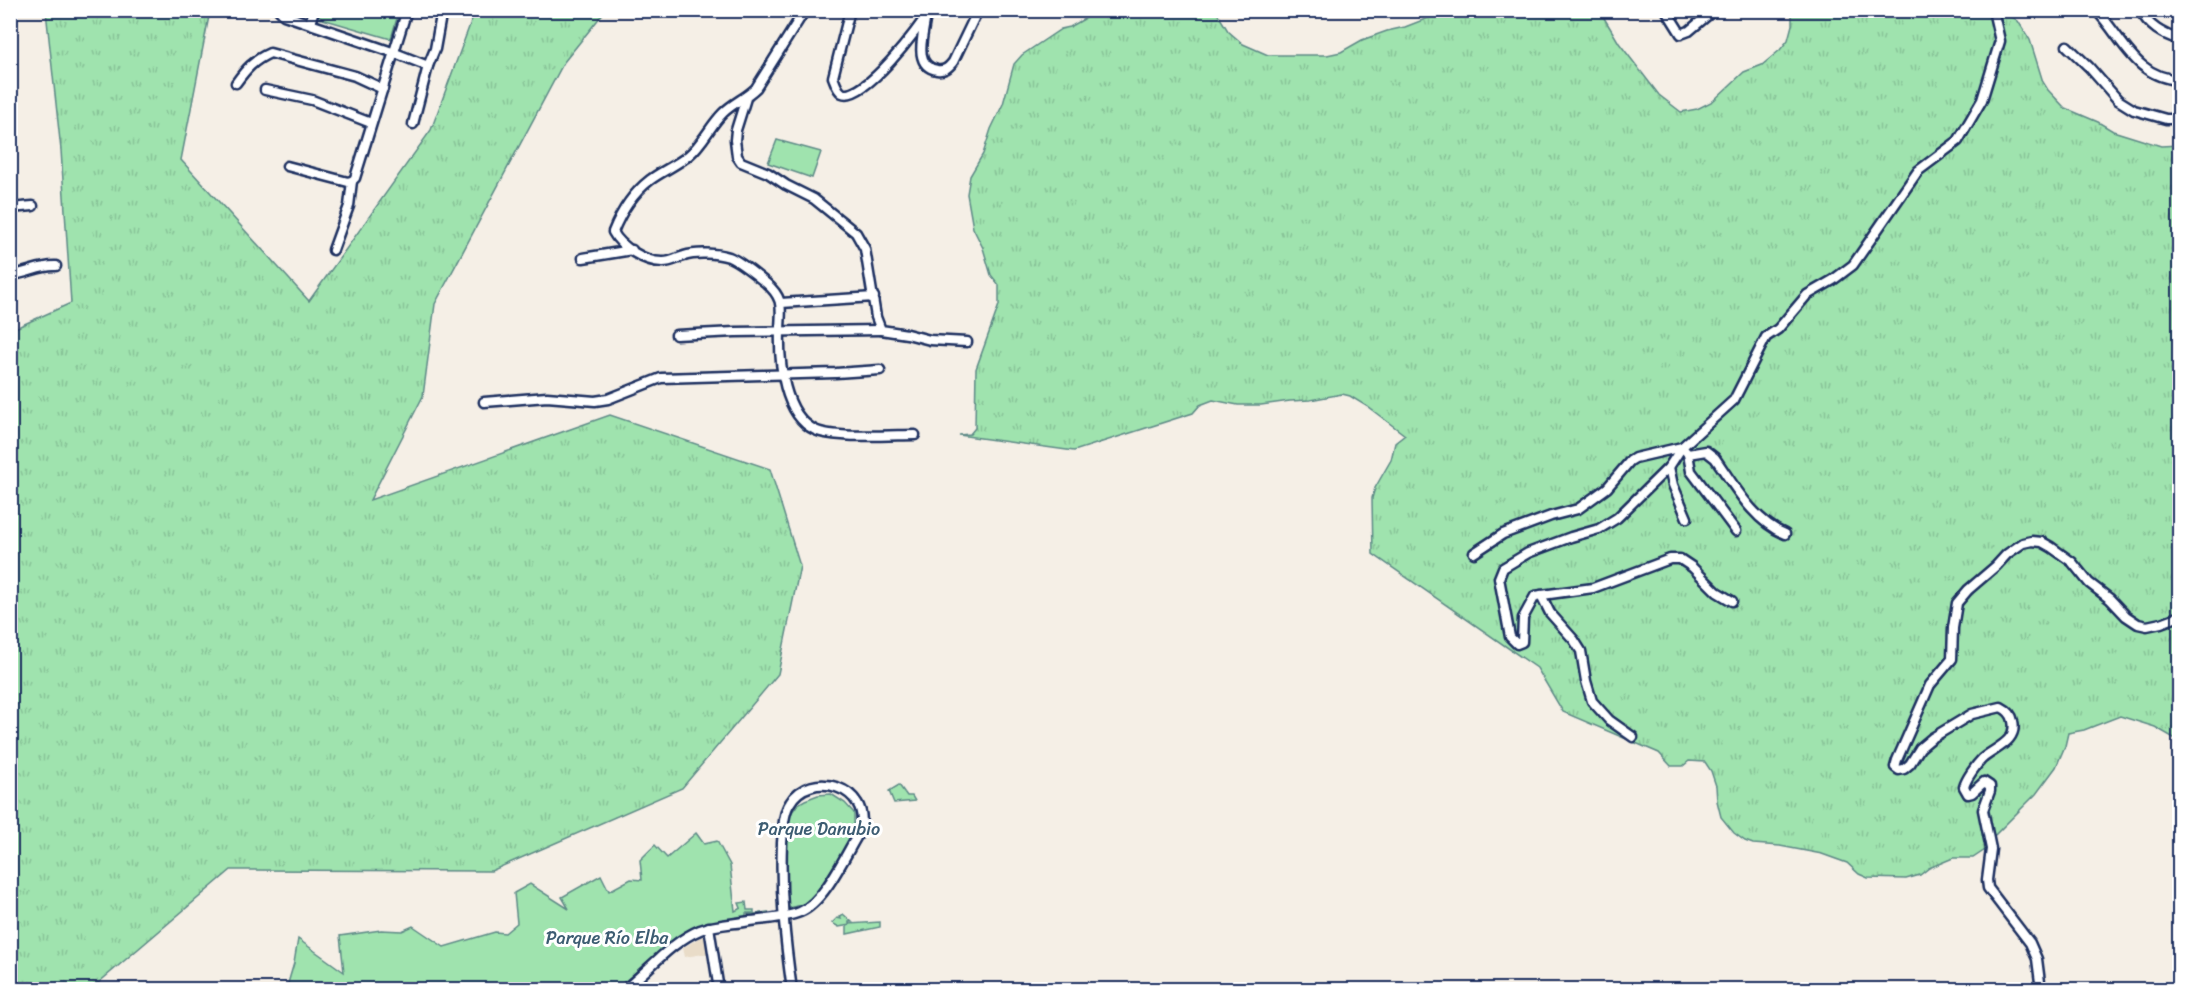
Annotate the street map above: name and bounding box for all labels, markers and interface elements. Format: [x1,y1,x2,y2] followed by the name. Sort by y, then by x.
[758,813,880,845] park label: Parque Danubio
[546,922,669,954] park label: Parque Río Elba

